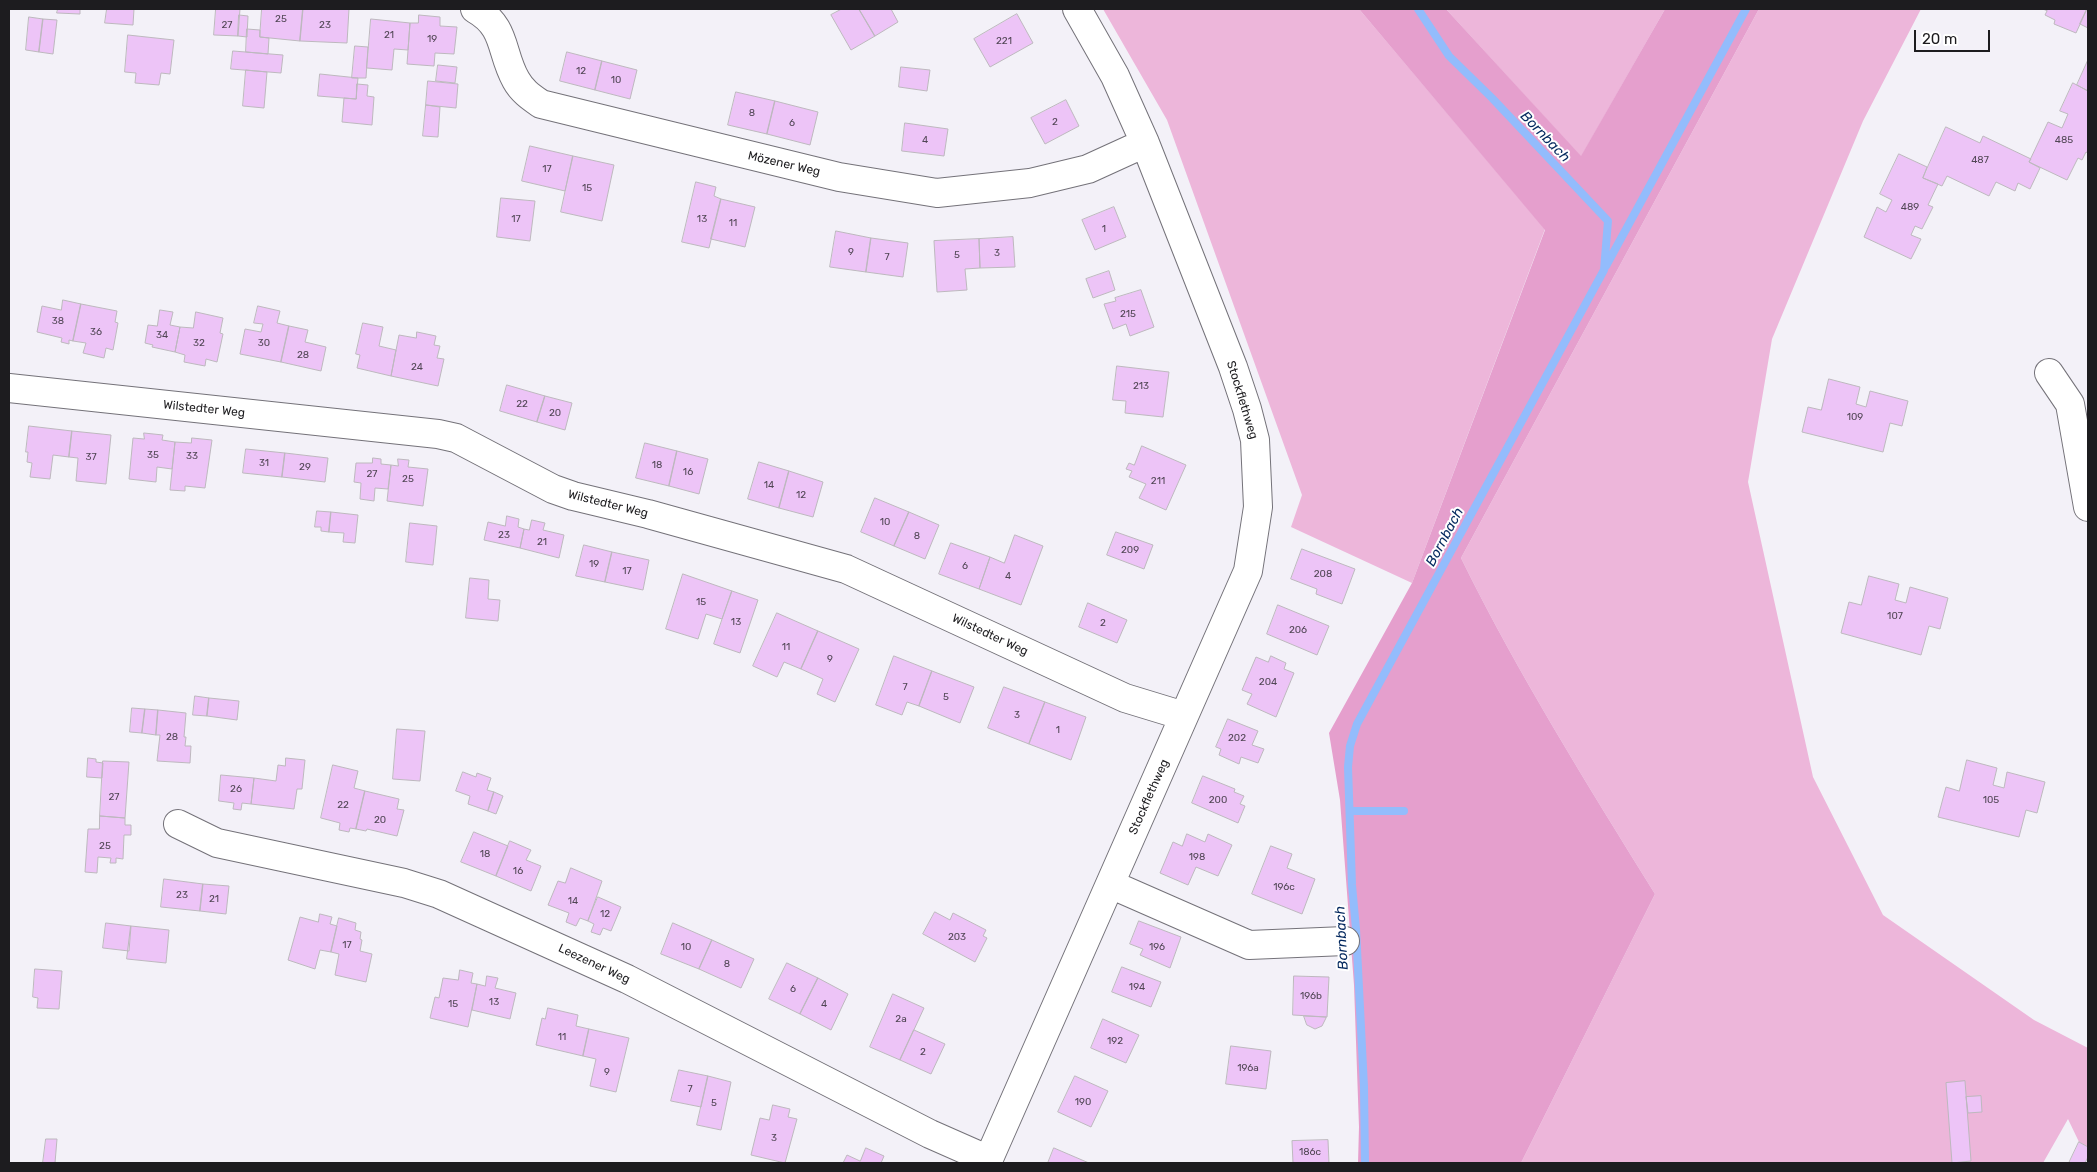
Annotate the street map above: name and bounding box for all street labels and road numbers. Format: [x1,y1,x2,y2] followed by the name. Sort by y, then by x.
[746,149,822,179] street label: Mözener Weg
[1223,359,1261,441] street label: Stockflethweg
[162,398,246,420] street label: Wilstedter Weg
[566,487,650,521] street label: Wilstedter Weg
[950,611,1030,659] street label: Wilstedter Weg
[1126,757,1172,837] street label: Stockflethweg
[556,941,632,987] street label: Leezener Weg

